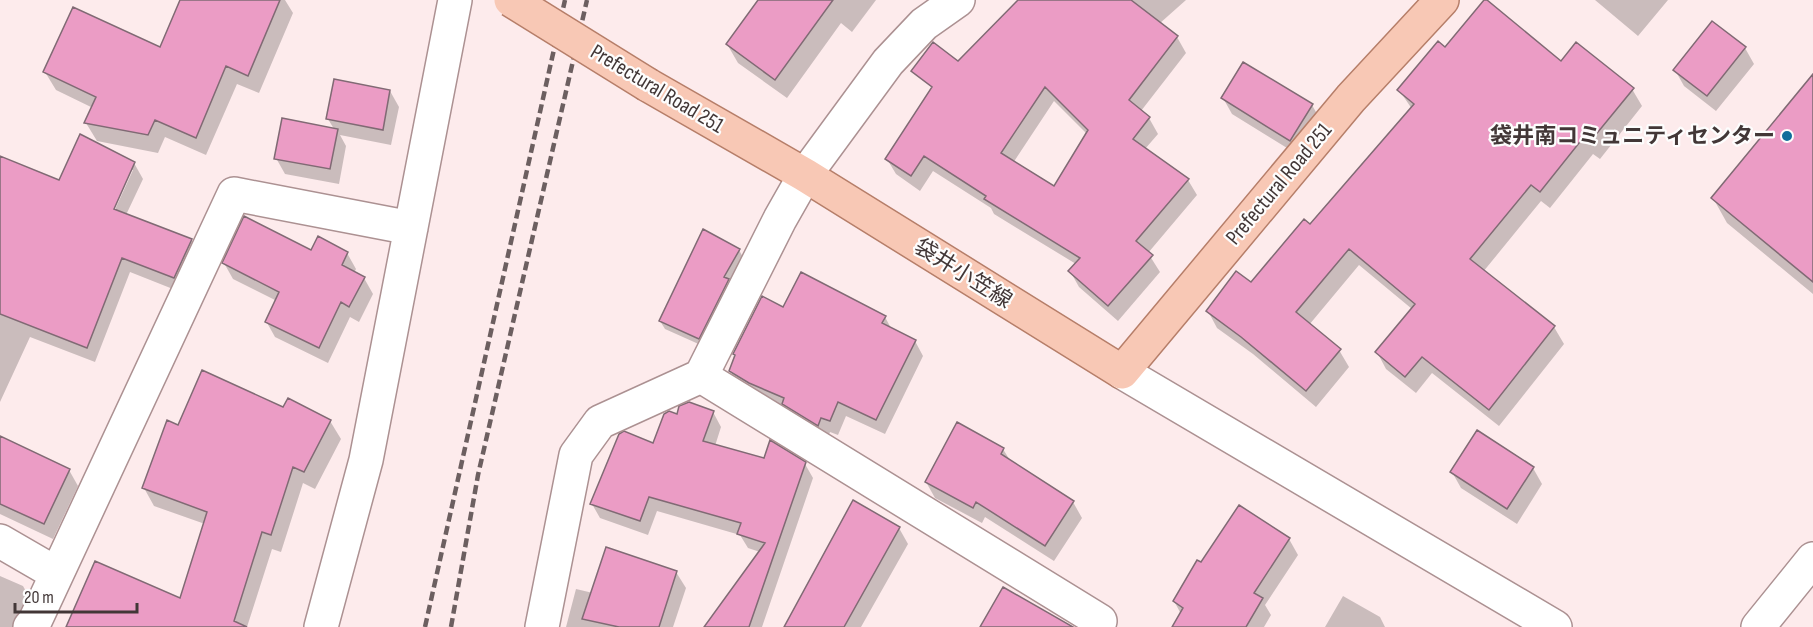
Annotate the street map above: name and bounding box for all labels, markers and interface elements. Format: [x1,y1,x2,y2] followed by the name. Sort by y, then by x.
[585,39,729,140] street label: Prefectural Road 251
[1220,117,1338,251] street label: Prefectural Road 251
[1490,123,1775,150] place label: 袋井南コミュニティセンター
[1780,129,1794,143] marker: 袋井南コミュニティセンター
[909,233,1017,315] street label: 袋井小笠線
[15,576,136,614] scale bar
[24,587,54,608] text: 20 m

